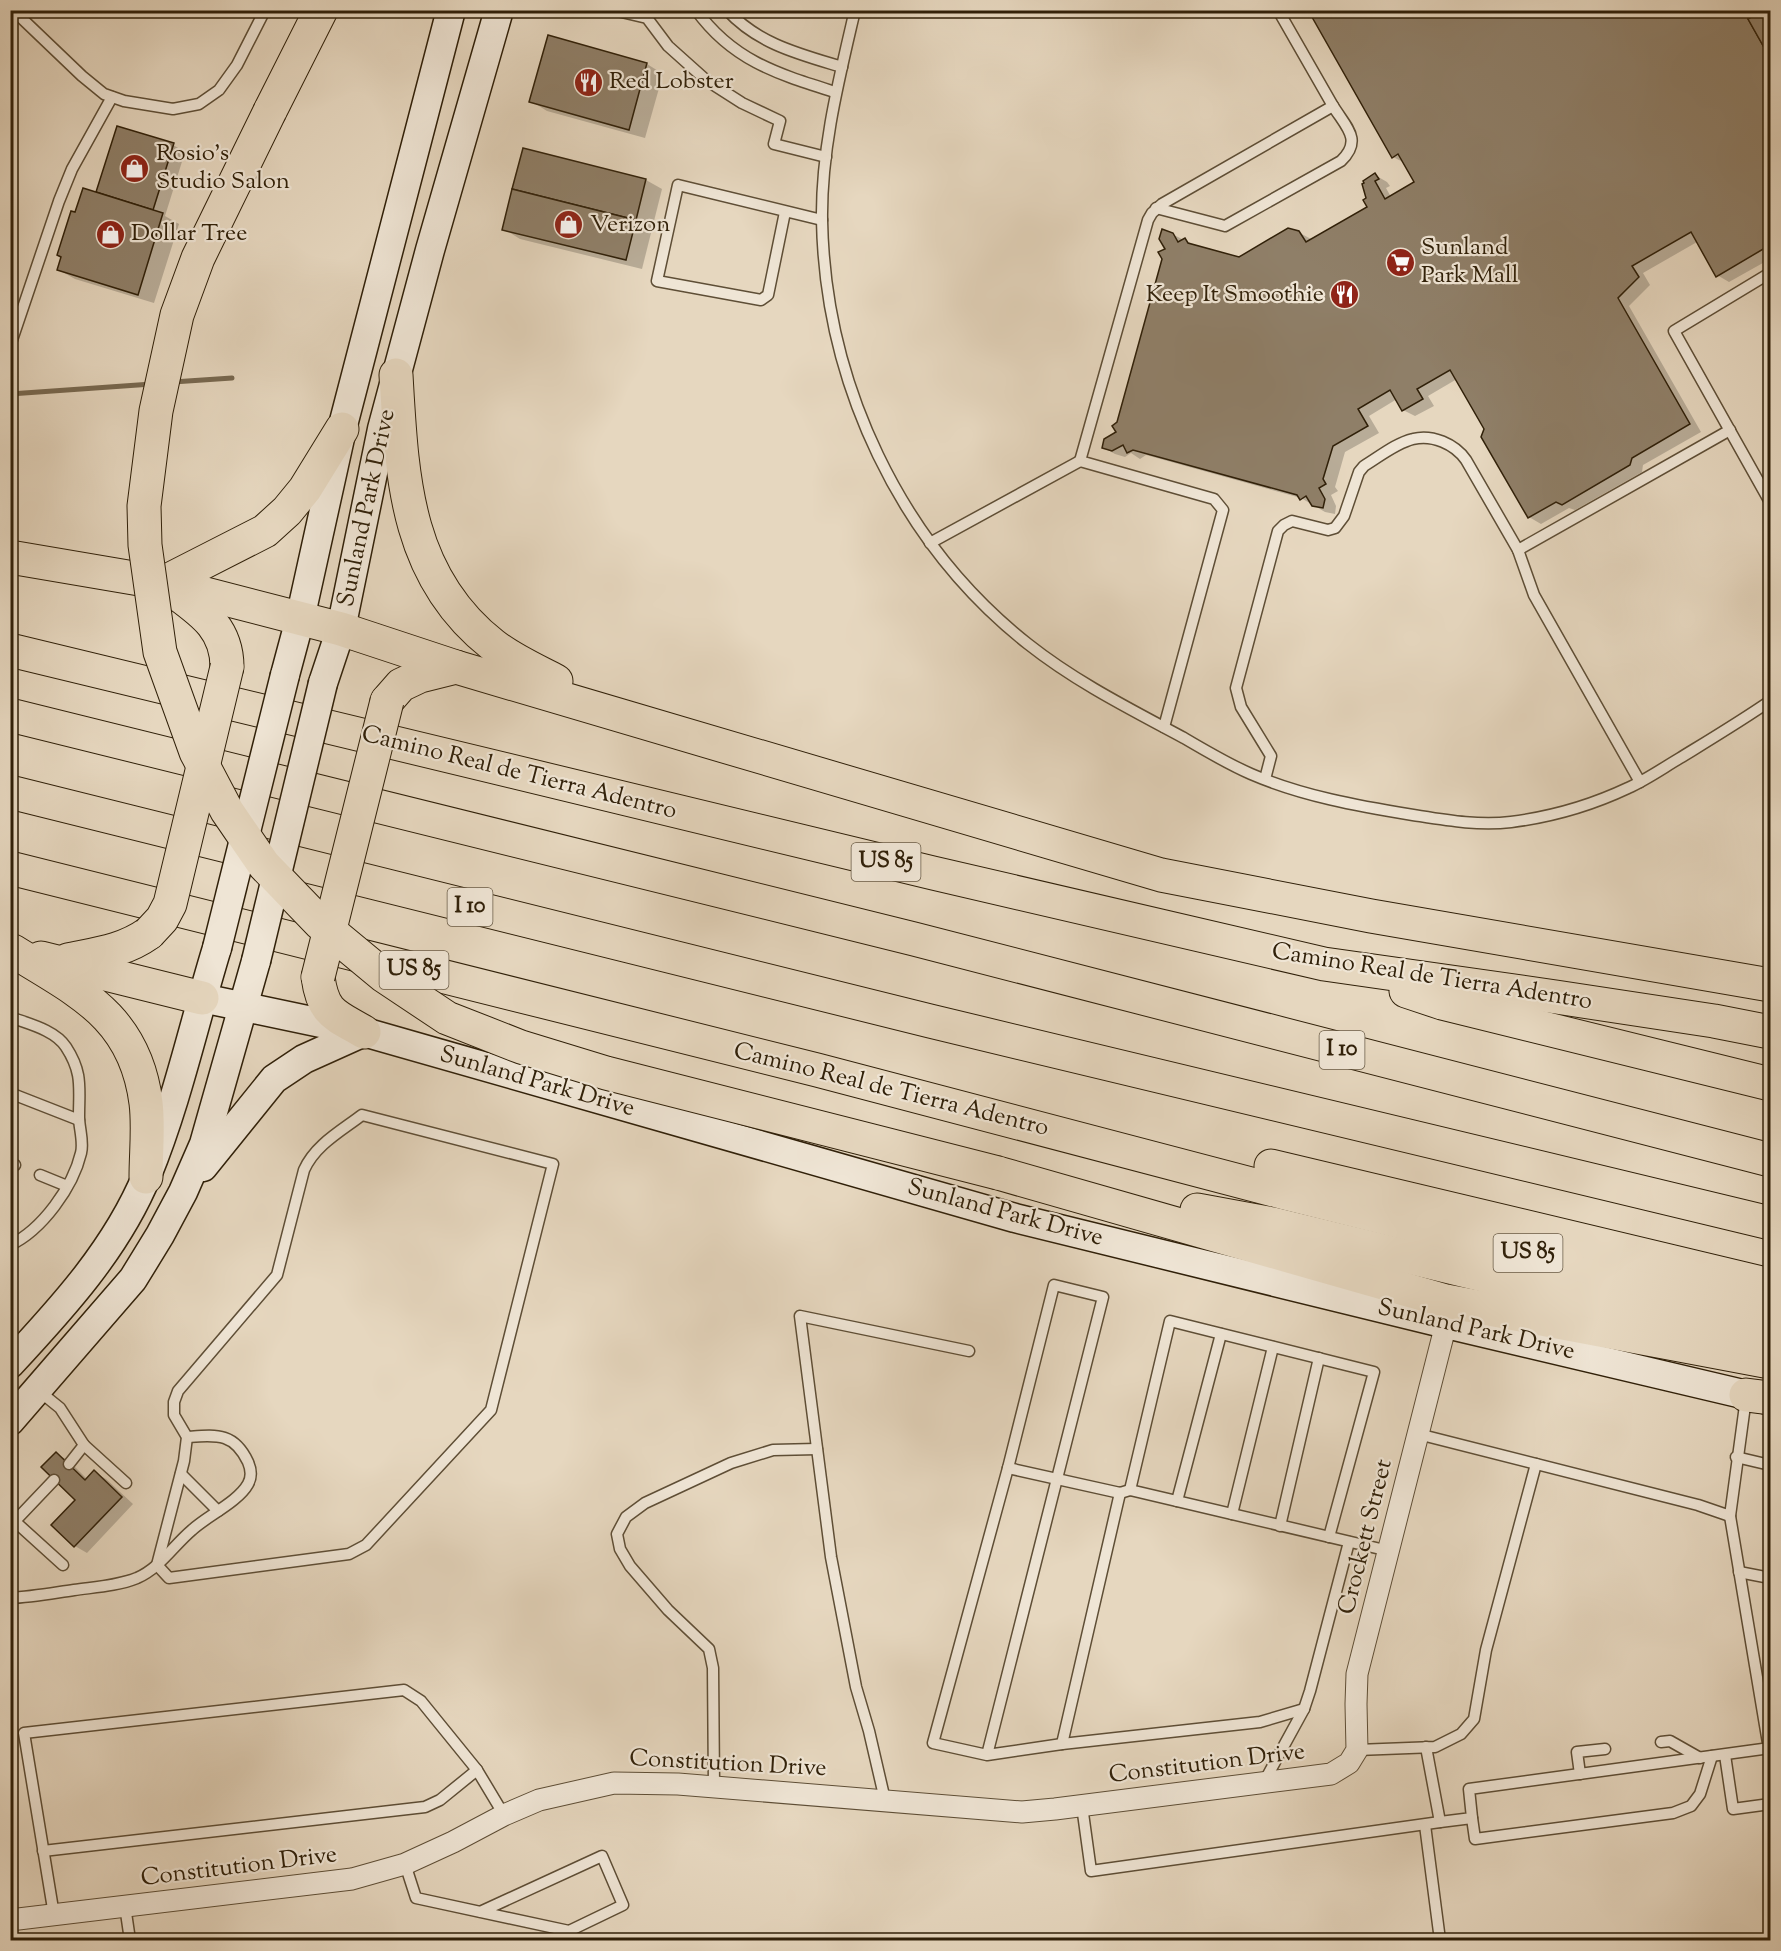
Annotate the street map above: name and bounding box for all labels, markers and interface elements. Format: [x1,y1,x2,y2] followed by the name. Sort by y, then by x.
[609,65,734,99] place label: Red Lobster
[572,66,604,98] restaurant icon: Red Lobster
[156,137,290,199] place label: Rosio's Studio Salon
[119,152,151,184] shop icon: Rosio's Studio Salon
[590,208,670,242] place label: Verizon
[553,209,585,241] shop icon: Verizon
[131,217,247,251] place label: Dollar Tree
[94,218,126,250] shop icon: Dollar Tree
[1421,231,1519,293] place label: Sunland Park Mall
[1384,246,1416,278] supermarket icon: Sunland Park Mall
[1146,278,1324,312] place label: Keep It Smoothie
[1329,279,1361,311] restaurant icon: Keep It Smoothie
[329,406,405,610] street label: Sunland Park Drive
[358,717,680,829] street label: Camino Real de Tierra Adentro
[852,843,920,881] road number: US 85
[448,888,492,926] road number: I 10
[1269,935,1595,1019] street label: Camino Real de Tierra Adentro
[380,951,448,989] road number: US 85
[1320,1031,1364,1069] road number: I 10
[730,1034,1052,1146] street label: Camino Real de Tierra Adentro
[435,1038,639,1126] street label: Sunland Park Drive
[903,1171,1107,1255] street label: Sunland Park Drive
[1494,1234,1562,1272] road number: US 85
[1374,1291,1578,1369] street label: Sunland Park Drive
[1330,1456,1402,1618] street label: Crockett Street
[1107,1735,1307,1793] street label: Constitution Drive
[629,1742,827,1786] street label: Constitution Drive
[139,1838,339,1896] street label: Constitution Drive

